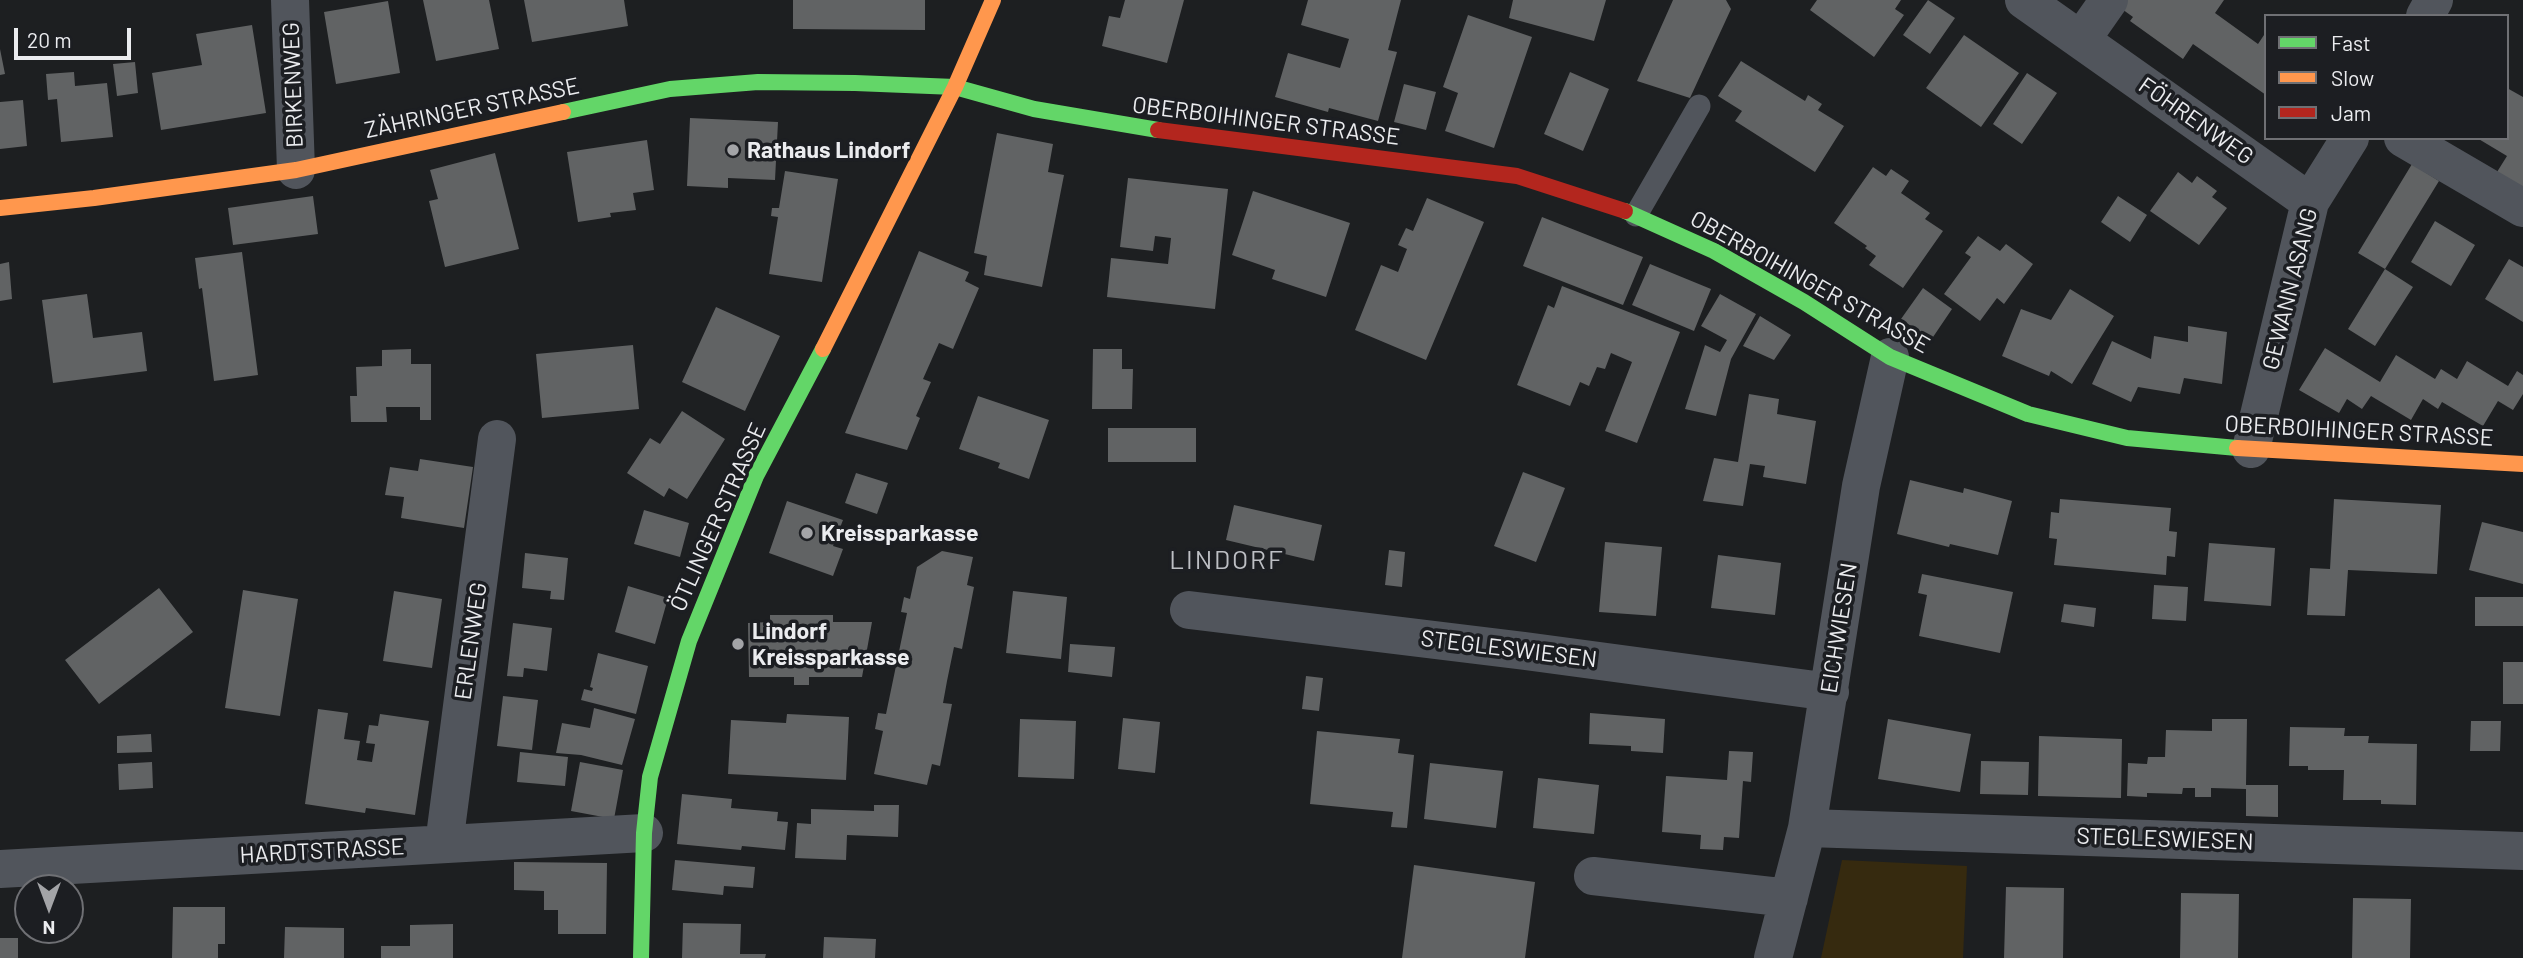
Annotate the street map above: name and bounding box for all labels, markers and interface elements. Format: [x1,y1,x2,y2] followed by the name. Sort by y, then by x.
[18,14,135,58] scale bar
[2264,14,2509,140] legend
[277,22,309,148] street label: BIRKENWEG
[27,27,72,52] text: 20 m
[2331,30,2371,55] text: Fast
[2331,65,2374,90] text: Slow
[2133,71,2259,171] street label: FÖHRENWEG
[362,72,582,144] street label: ZÄHRINGER STRASSE
[1131,91,1401,151] street label: OBERBOIHINGER STRASSE
[2331,100,2371,125] text: Jam
[747,136,910,164] place label: Rathaus Lindorf
[725,142,741,158] marker: Rathaus Lindorf
[1686,205,1934,359] street label: OBERBOIHINGER STRASSE
[2257,205,2323,373] street label: GEWANN ASANG
[2224,410,2494,452] street label: OBERBOIHINGER STRASSE
[664,419,772,615] street label: ÖTLINGER STRASSE
[821,519,979,547] place label: Kreissparkasse
[799,525,815,541] marker: Kreissparkasse
[1170,544,1284,576] district label: LINDORF
[1815,561,1863,695] street label: EICHWIESEN
[449,580,493,702] street label: ERLENWEG
[752,617,910,671] place label: Lindorf Kreissparkasse
[1419,625,1599,673] street label: STEGLESWIESEN
[730,636,746,652] marker: Lindorf Kreissparkasse
[2076,822,2254,856] street label: STEGLESWIESEN
[239,833,405,869] street label: HARDTSTRASSE
[14,874,84,944] north arrow
[43,917,55,940] text: N

